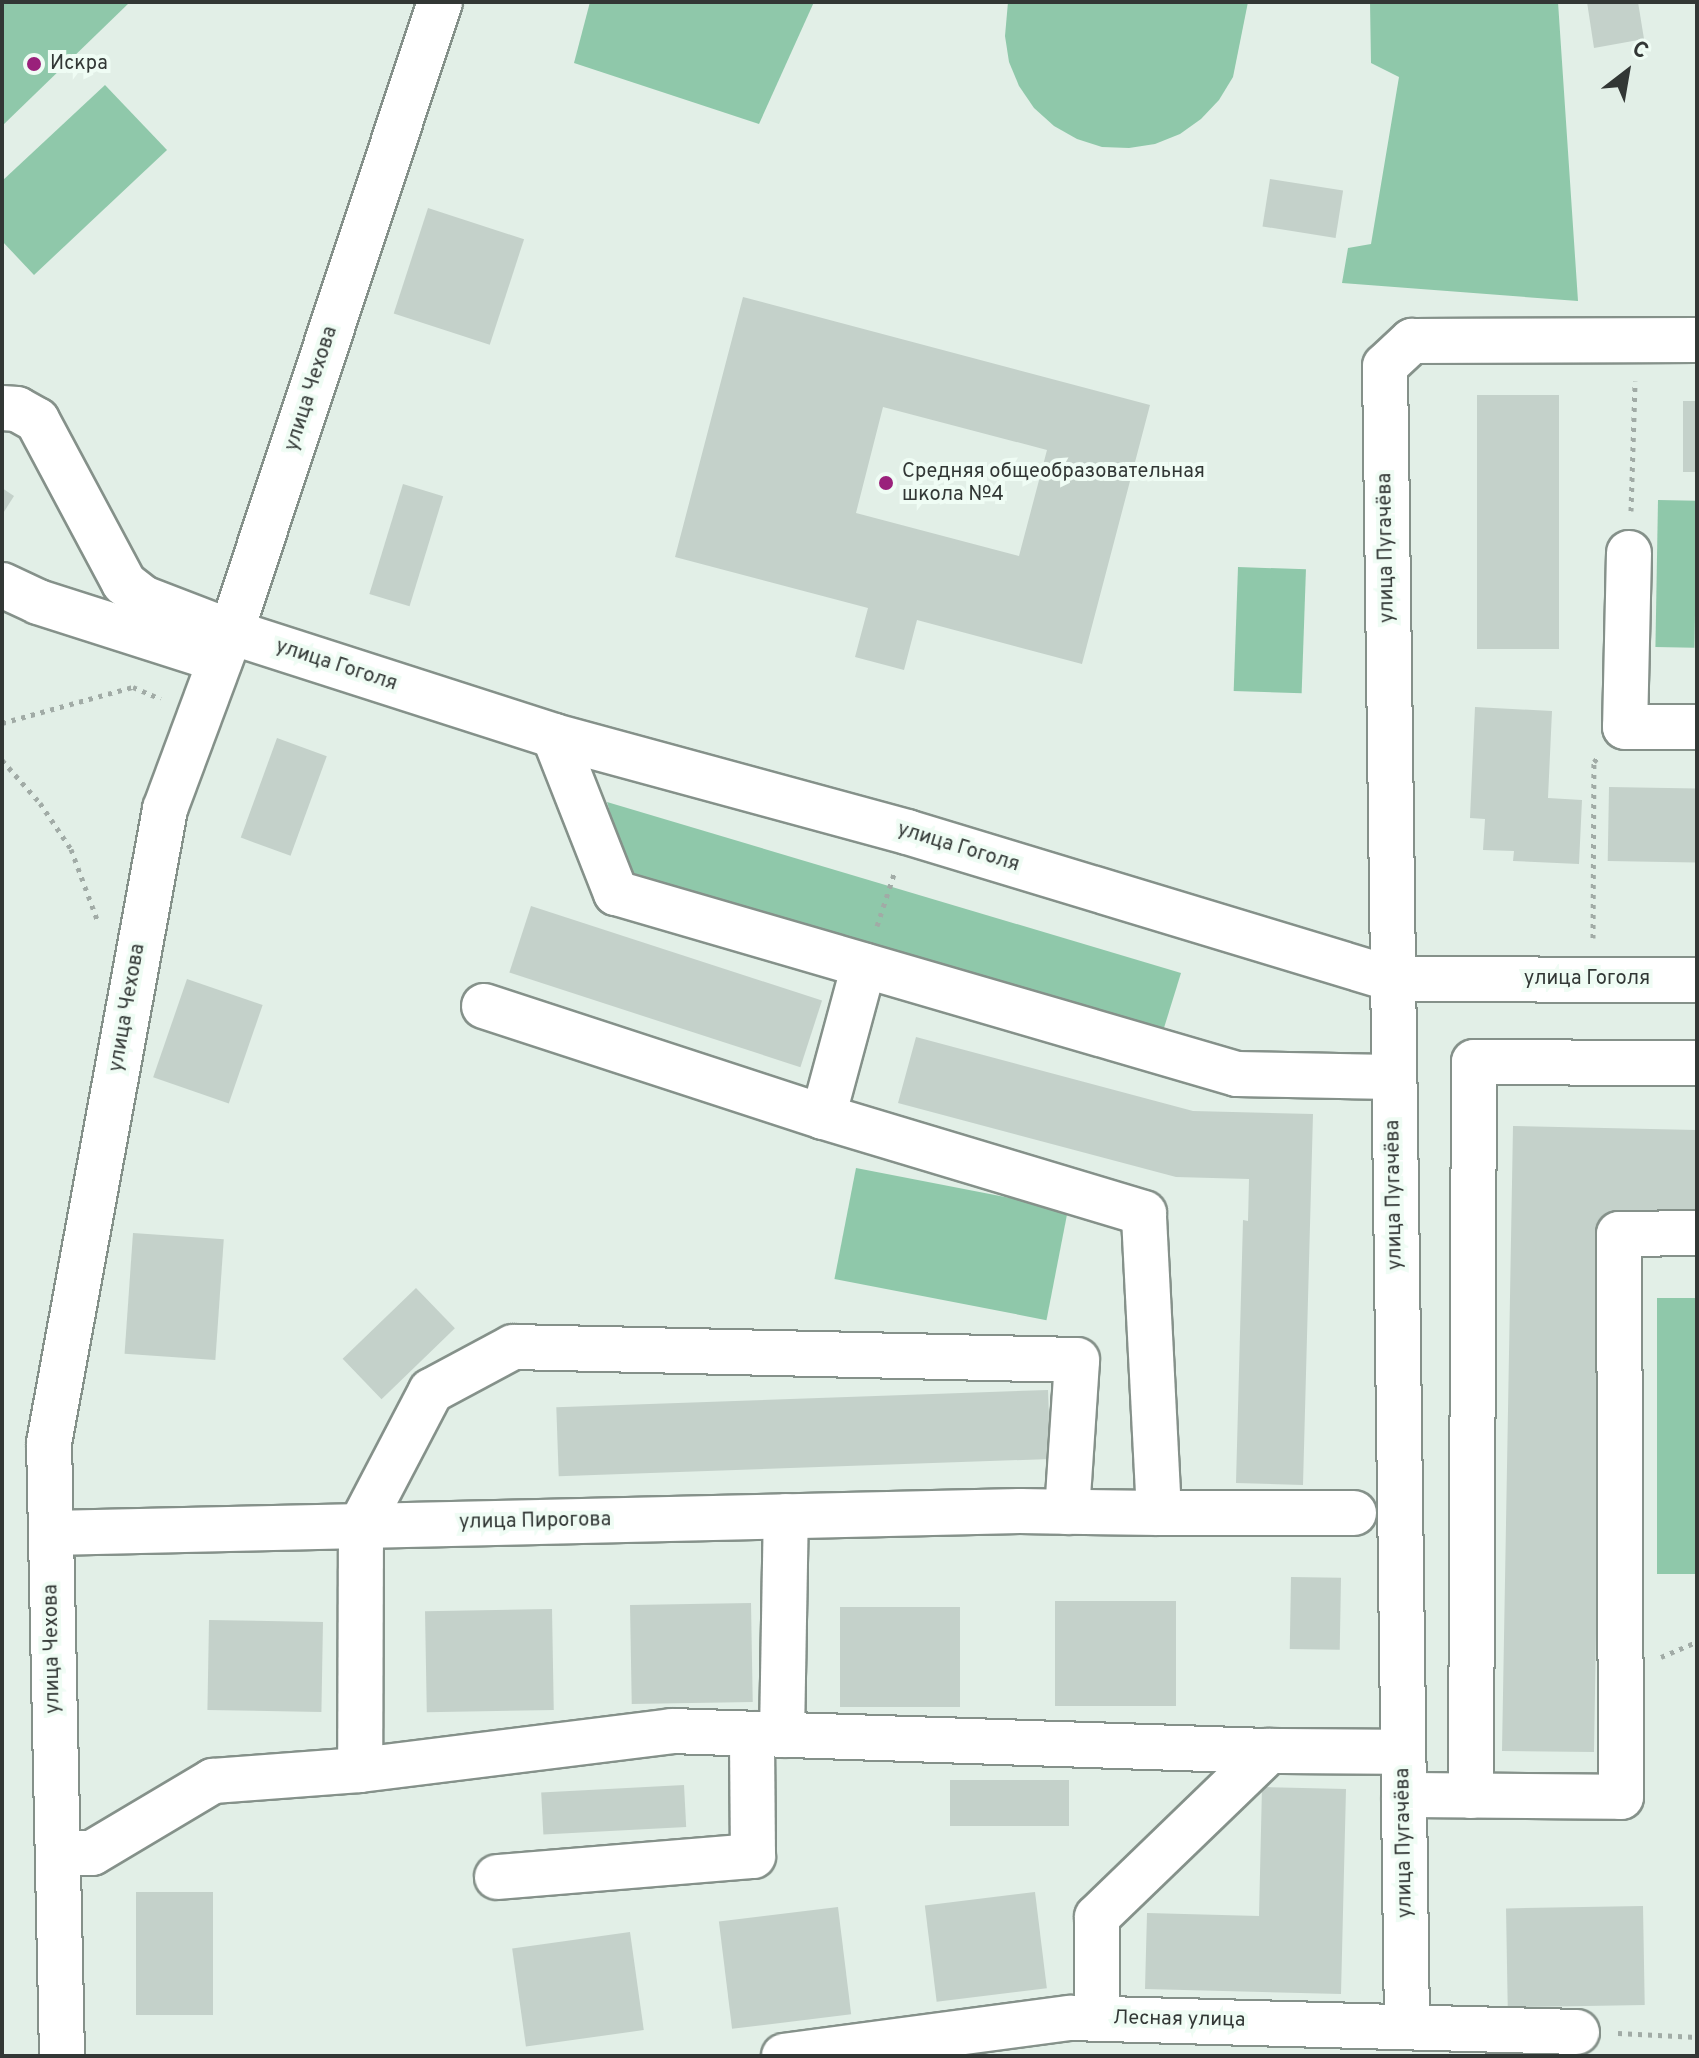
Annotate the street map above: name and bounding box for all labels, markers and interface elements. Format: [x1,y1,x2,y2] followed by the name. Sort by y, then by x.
[1587,32,1667,112] north arrow
[1627,36,1653,66] text: С
[50,52,108,76] place label: Искра
[25,55,43,73] marker: Искра
[281,324,343,454] street label: улица Чехова
[902,460,1205,507] place label: Средняя общеобразовательная школа №4
[1374,473,1400,623] street label: улица Пугачёва
[877,474,895,492] marker: Средняя общеобразовательная школа №4
[272,635,400,697] street label: улица Гоголя
[894,818,1022,878] street label: улица Гоголя
[105,942,151,1074] street label: улица Чехова
[1524,967,1650,991] street label: улица Гоголя
[1382,1120,1408,1270] street label: улица Пугачёва
[459,1509,611,1535] street label: улица Пирогова
[40,1584,66,1714] street label: улица Чехова
[1392,1768,1418,1918] street label: улица Пугачёва
[1113,2007,1245,2033] street label: Лесная улица

